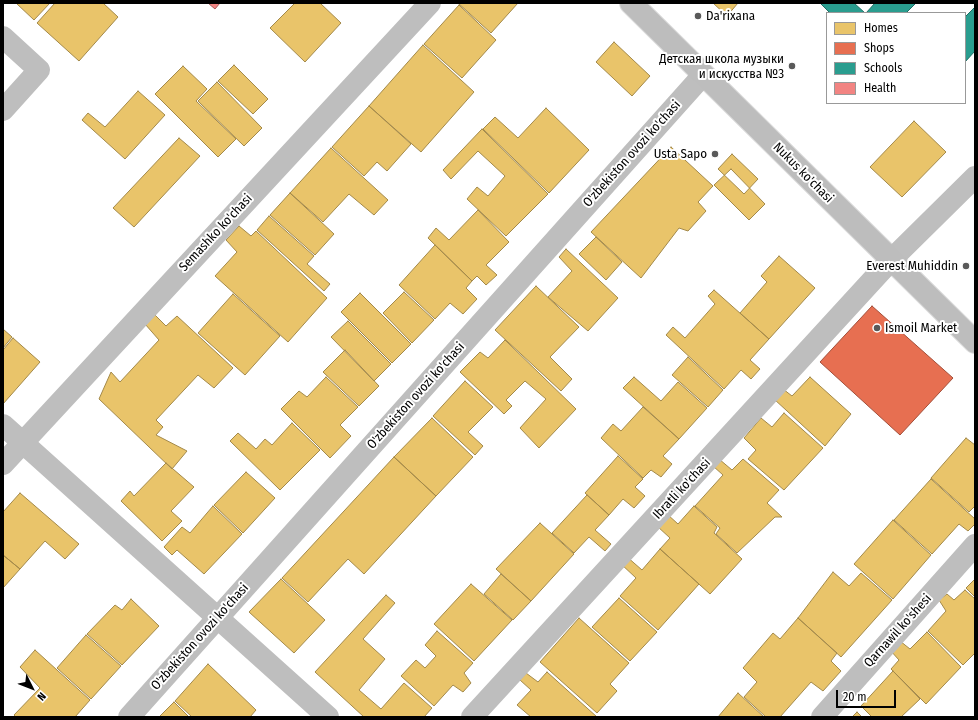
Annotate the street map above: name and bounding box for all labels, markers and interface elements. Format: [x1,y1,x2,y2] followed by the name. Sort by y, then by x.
[706,8,755,24] place label: Da'rixana
[693,11,703,21] marker: Da'rixana
[826,12,966,104] legend
[864,21,898,35] text: Homes
[864,41,894,55] text: Shops
[659,51,784,82] place label: Детская школа музыки и искусства №3
[787,61,797,71] marker: Детская школа музыки и искусства №3
[864,61,902,75] text: Schools
[864,81,896,95] text: Health
[580,97,684,211] street label: O'zbekiston ovozi ko'chasi
[770,140,836,206] street label: Nukus ko'chasi
[654,146,707,162] place label: Usta Sapo
[710,149,720,159] marker: Usta Sapo
[176,191,256,275] street label: Semashko ko'chasi
[866,258,958,274] place label: Everest Muhiddin
[961,261,971,271] marker: Everest Muhiddin
[885,320,957,336] place label: Ismoil Market
[872,323,882,333] marker: Ismoil Market
[364,339,468,453] street label: O'zbekiston ovozi ko'chasi
[650,455,714,523] street label: Ibratli ko'chasi
[148,580,252,694] street label: O'zbekiston ovozi ko'chasi
[861,591,935,671] street label: Qarnawil ko'shesi
[12,668,52,708] north arrow
[838,682,898,708] scale bar
[34,690,48,703] text: N
[843,690,867,704] text: 20 m

